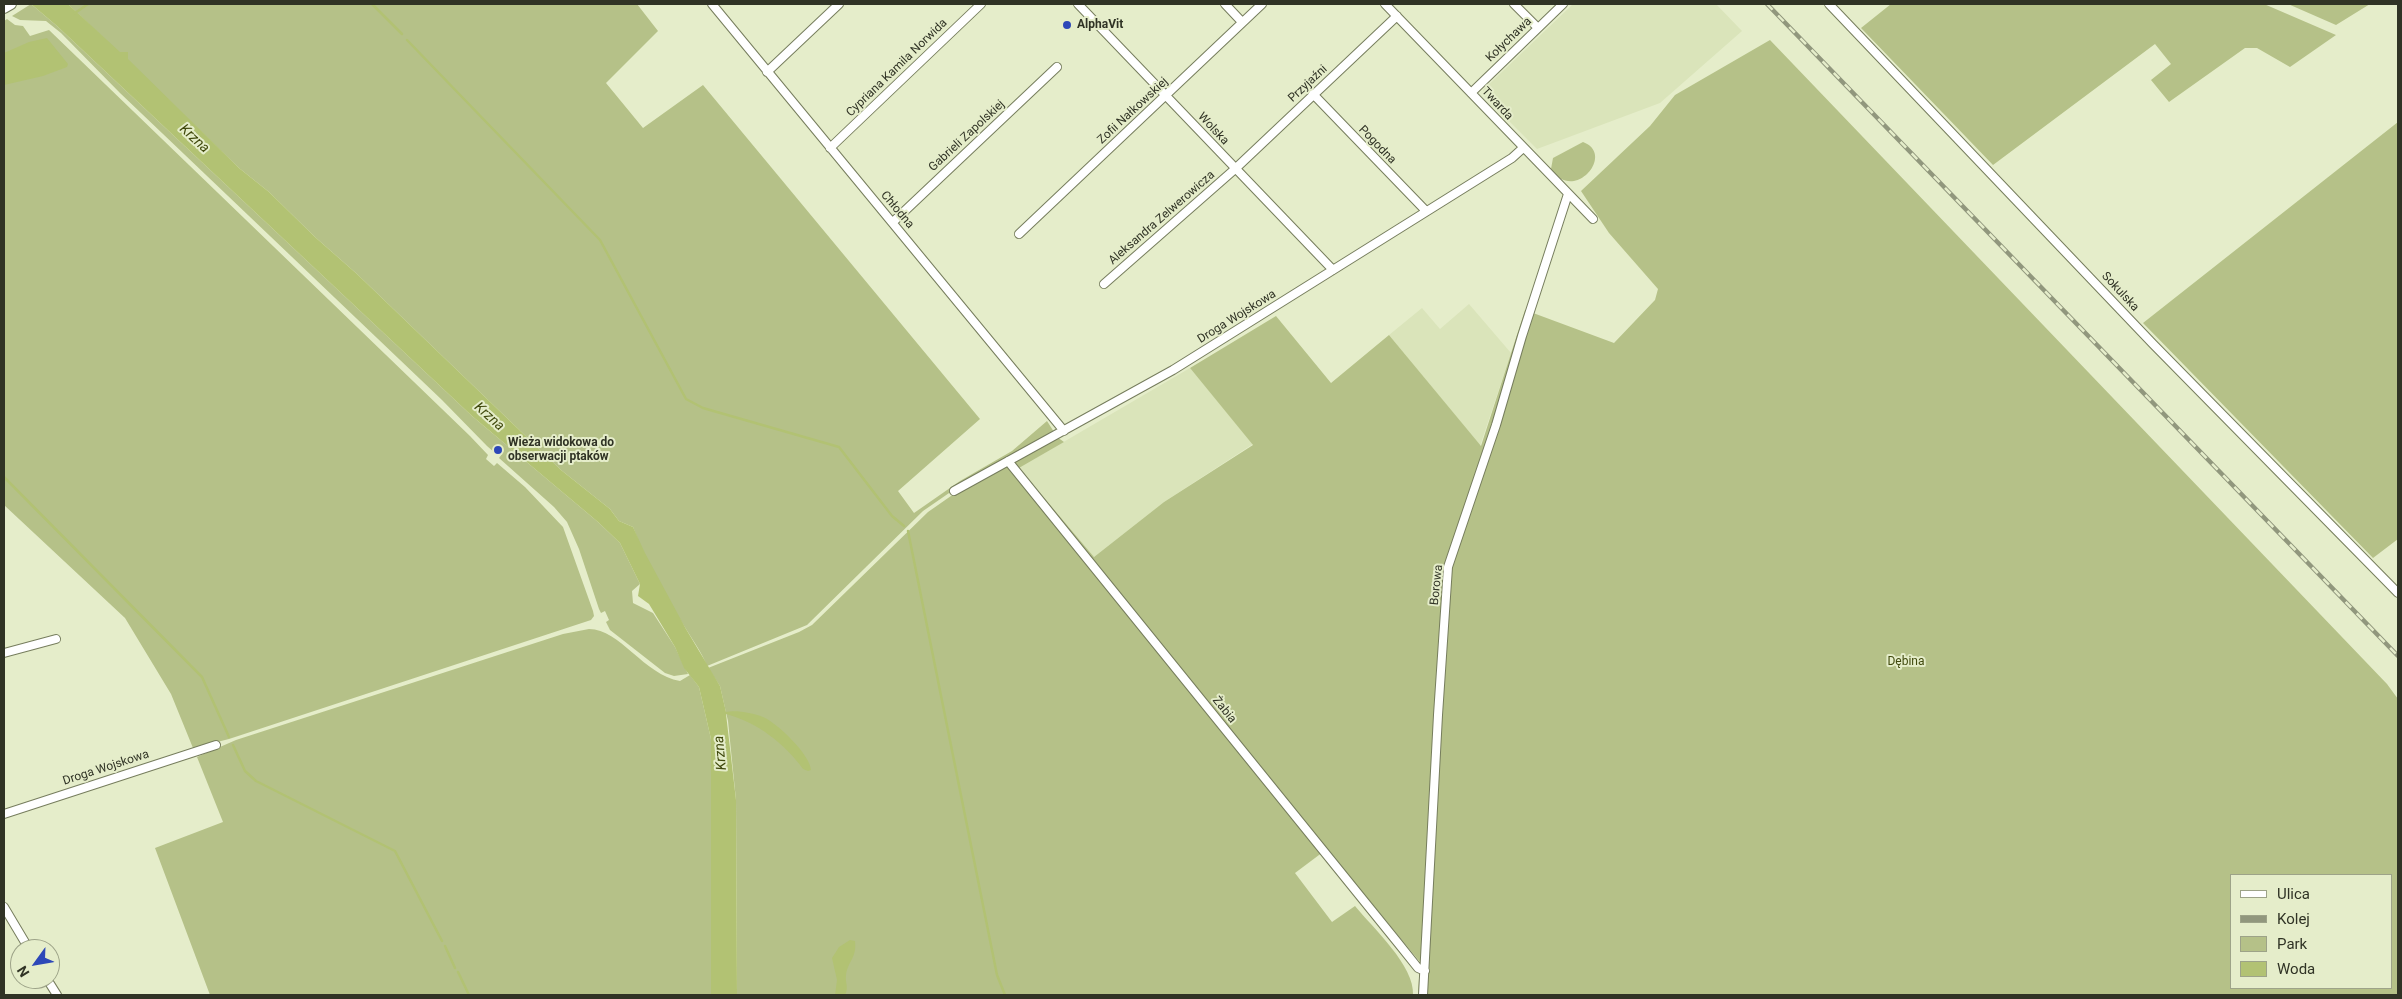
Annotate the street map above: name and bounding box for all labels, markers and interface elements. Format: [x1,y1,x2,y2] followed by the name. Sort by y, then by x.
[1483,15,1535,65] street label: Kołychawa
[844,16,950,120] street label: Cypriana Kamila Norwida
[1077,18,1123,32] place label: AlphaVit
[1061,19,1073,31] marker: AlphaVit
[1285,62,1331,106] street label: Przyjaźni
[1095,75,1171,147] street label: Zofii Nałkowskiej
[1478,85,1516,123] street label: Twarda
[926,97,1008,175] street label: Gabrieli Zapolskiej
[1194,110,1232,148] street label: Wolska
[176,121,212,157] water label: Krzna
[1355,123,1399,167] street label: Pogodna
[1106,168,1218,268] street label: Aleksandra Zelwerowicza
[877,188,917,232] street label: Chłodna
[2098,269,2142,315] street label: Sokulska
[1195,287,1279,347] street label: Droga Wojskowa
[470,399,508,435] water label: Krzna
[508,436,614,464] place label: Wieża widokowa do obserwacji ptaków
[492,444,504,456] marker: Wieża widokowa do obserwacji ptaków
[1428,564,1446,606] street label: Borowa
[1887,655,1925,669] park label: Dębina
[1209,694,1239,726] street label: Żabia
[711,735,731,771] water label: Krzna
[61,747,151,789] street label: Droga Wojskowa
[2230,874,2392,989] legend
[2277,885,2310,903] text: Ulica
[2277,910,2310,928] text: Kolej
[2277,935,2307,953] text: Park
[10,939,60,989] north arrow
[2277,960,2315,978] text: Woda
[14,963,33,980] text: N

